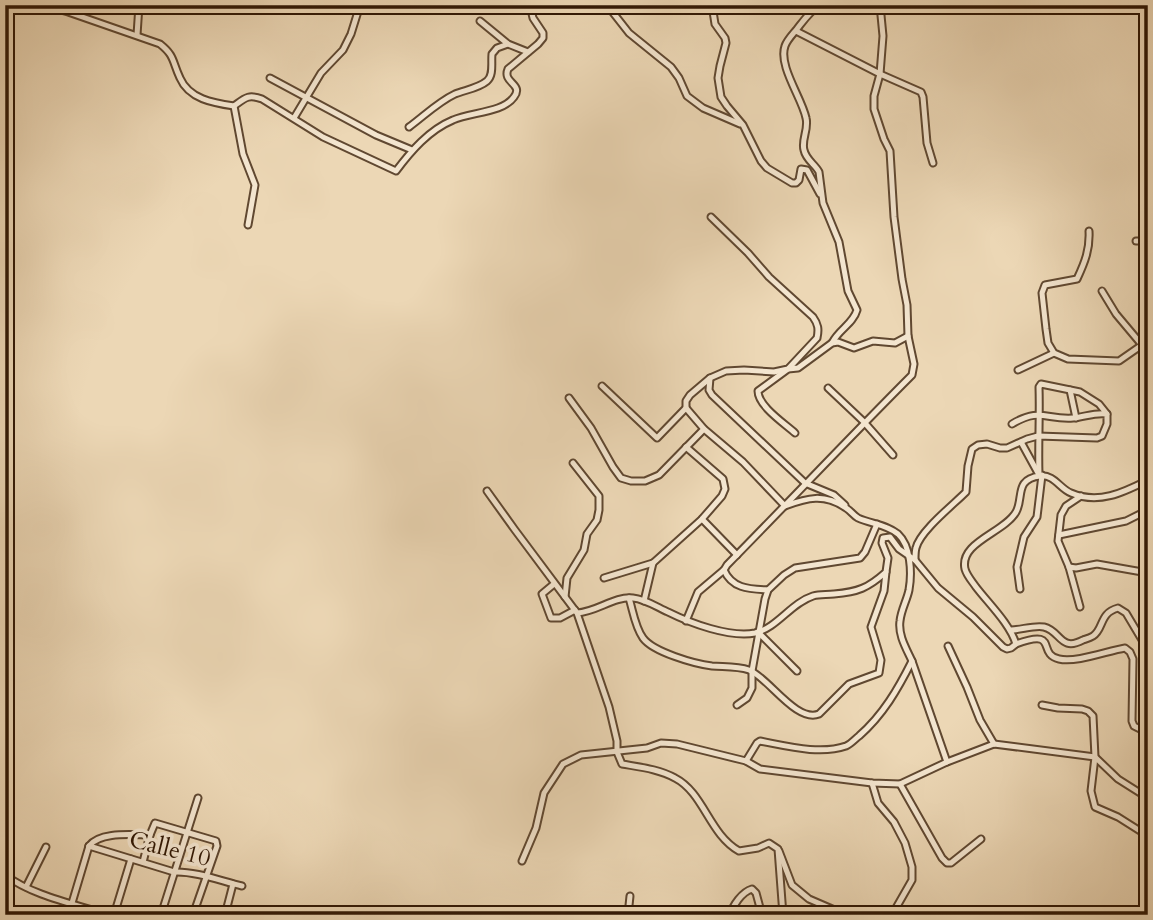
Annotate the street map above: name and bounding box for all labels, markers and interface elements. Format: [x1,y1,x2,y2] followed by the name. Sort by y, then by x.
[126,823,214,875] street label: Calle 10

